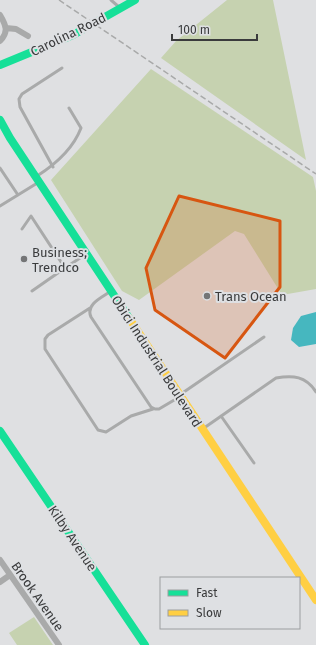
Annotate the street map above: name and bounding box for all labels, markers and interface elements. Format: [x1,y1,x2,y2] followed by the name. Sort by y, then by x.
[28,10,108,59] street label: Carolina Road
[172,16,257,42] scale bar
[178,23,210,37] text: 100 m
[32,245,87,275] place label: Business; Trendco
[19,254,29,264] marker: Business; Trendco
[215,289,287,304] place label: Trans Ocean
[202,291,212,301] marker: Trans Ocean
[108,293,205,430] street label: Obici Industrial Boulevard
[45,503,100,574] street label: Kilby Avenue
[8,559,67,634] street label: Brook Avenue
[160,577,300,629] legend
[196,586,218,600] text: Fast
[196,606,222,620] text: Slow

